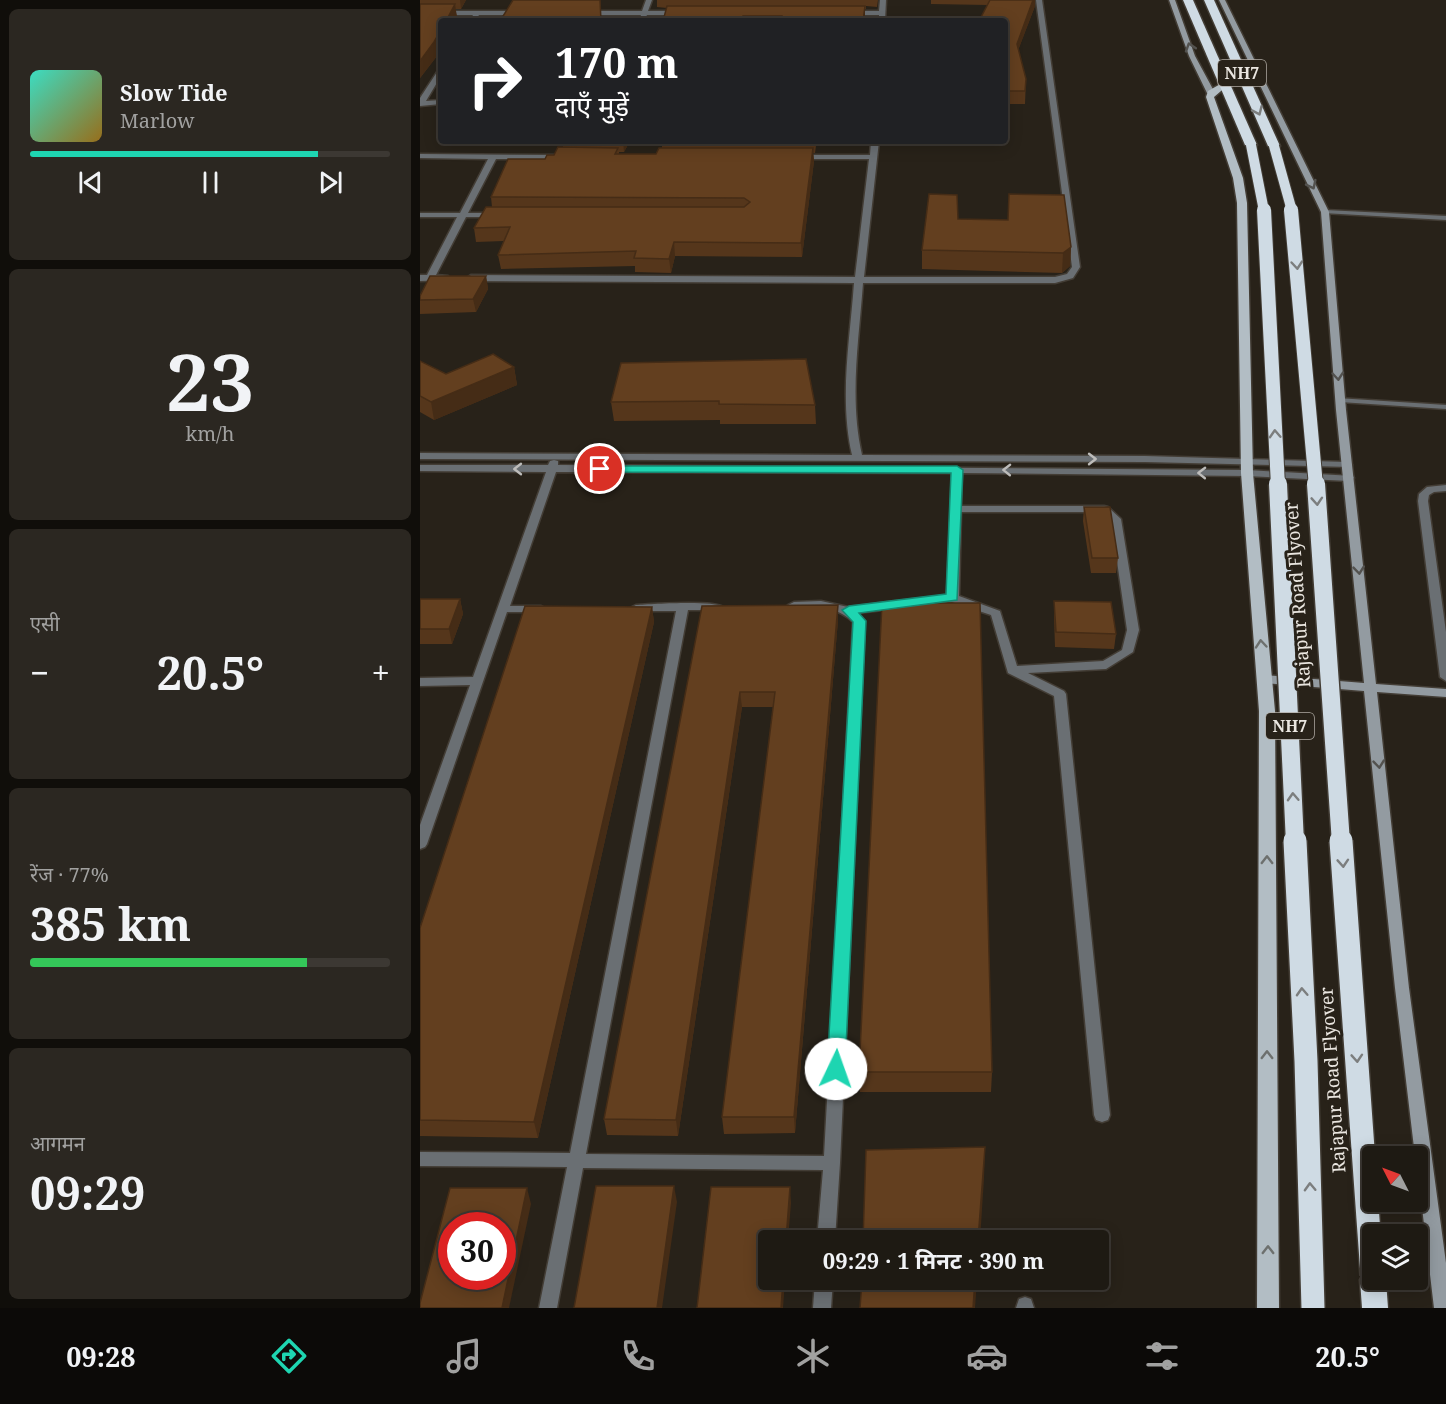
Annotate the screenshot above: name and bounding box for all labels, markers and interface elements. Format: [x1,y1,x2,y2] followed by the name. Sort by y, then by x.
[555,33,679,90] text: 170 m
[456,42,534,120] icon: right
[1184,42,1197,53] one-way arrow
[1218,60,1266,86] road number: NH7
[120,77,228,107] text: Slow Tide
[555,87,629,124] text: दाएँ मुड़ें
[1251,105,1263,116] one-way arrow
[120,107,194,134] text: Marlow
[74,166,107,199] icon: previous
[194,166,227,199] icon: pause
[314,166,347,199] icon: next
[1304,178,1316,189] one-way arrow
[1290,260,1303,269] one-way arrow
[166,328,254,434] text: 23
[1331,372,1344,381] one-way arrow
[185,420,235,447] text: km/h
[1269,430,1282,439] one-way arrow
[574,443,625,494] pin
[583,452,616,485] icon: arrive
[1088,453,1097,465] one-way arrow
[514,463,523,475] one-way arrow
[1003,464,1012,476] one-way arrow
[1198,466,1207,479] one-way arrow
[1310,497,1323,506] one-way arrow
[1278,501,1315,689] street label: Rajapur Road Flyover
[1352,565,1365,574] one-way arrow
[30,610,60,637] text: एसी
[1255,639,1268,648] one-way arrow
[157,642,264,703] text: 20.5°
[30,650,49,695] text: −
[372,650,390,695] text: +
[1266,713,1314,739] road number: NH7
[1372,759,1385,768] one-way arrow
[1286,792,1299,801] one-way arrow
[1261,855,1273,864] one-way arrow
[1336,859,1349,868] one-way arrow
[30,861,109,888] text: रेंज · 77%
[30,893,191,954] text: 385 km
[1313,986,1350,1174] street label: Rajapur Road Flyover
[1296,987,1309,996] one-way arrow
[804,1037,868,1101] position arrow
[1261,1050,1273,1059] one-way arrow
[1350,1053,1363,1062] one-way arrow
[30,1130,85,1157] text: आगमन
[1362,1146,1428,1212] north arrow
[1362,1146,1428,1290] map controls
[30,1162,145,1223] text: 09:29
[1303,1182,1316,1191] one-way arrow
[438,1212,516,1290] speed limit sign: 30
[1362,1224,1428,1290] button: layers
[823,1245,1044,1275] text: 09:29 · 1 मिनट · 390 m
[1262,1245,1274,1254] one-way arrow
[268,1335,310,1377] icon: directions
[443,1335,485,1377] icon: music
[617,1335,659,1377] icon: phone
[792,1335,834,1377] icon: climate
[966,1335,1008,1377] icon: car
[1141,1335,1183,1377] icon: filters
[66,1338,136,1375] text: 09:28
[1315,1338,1380,1375] text: 20.5°

